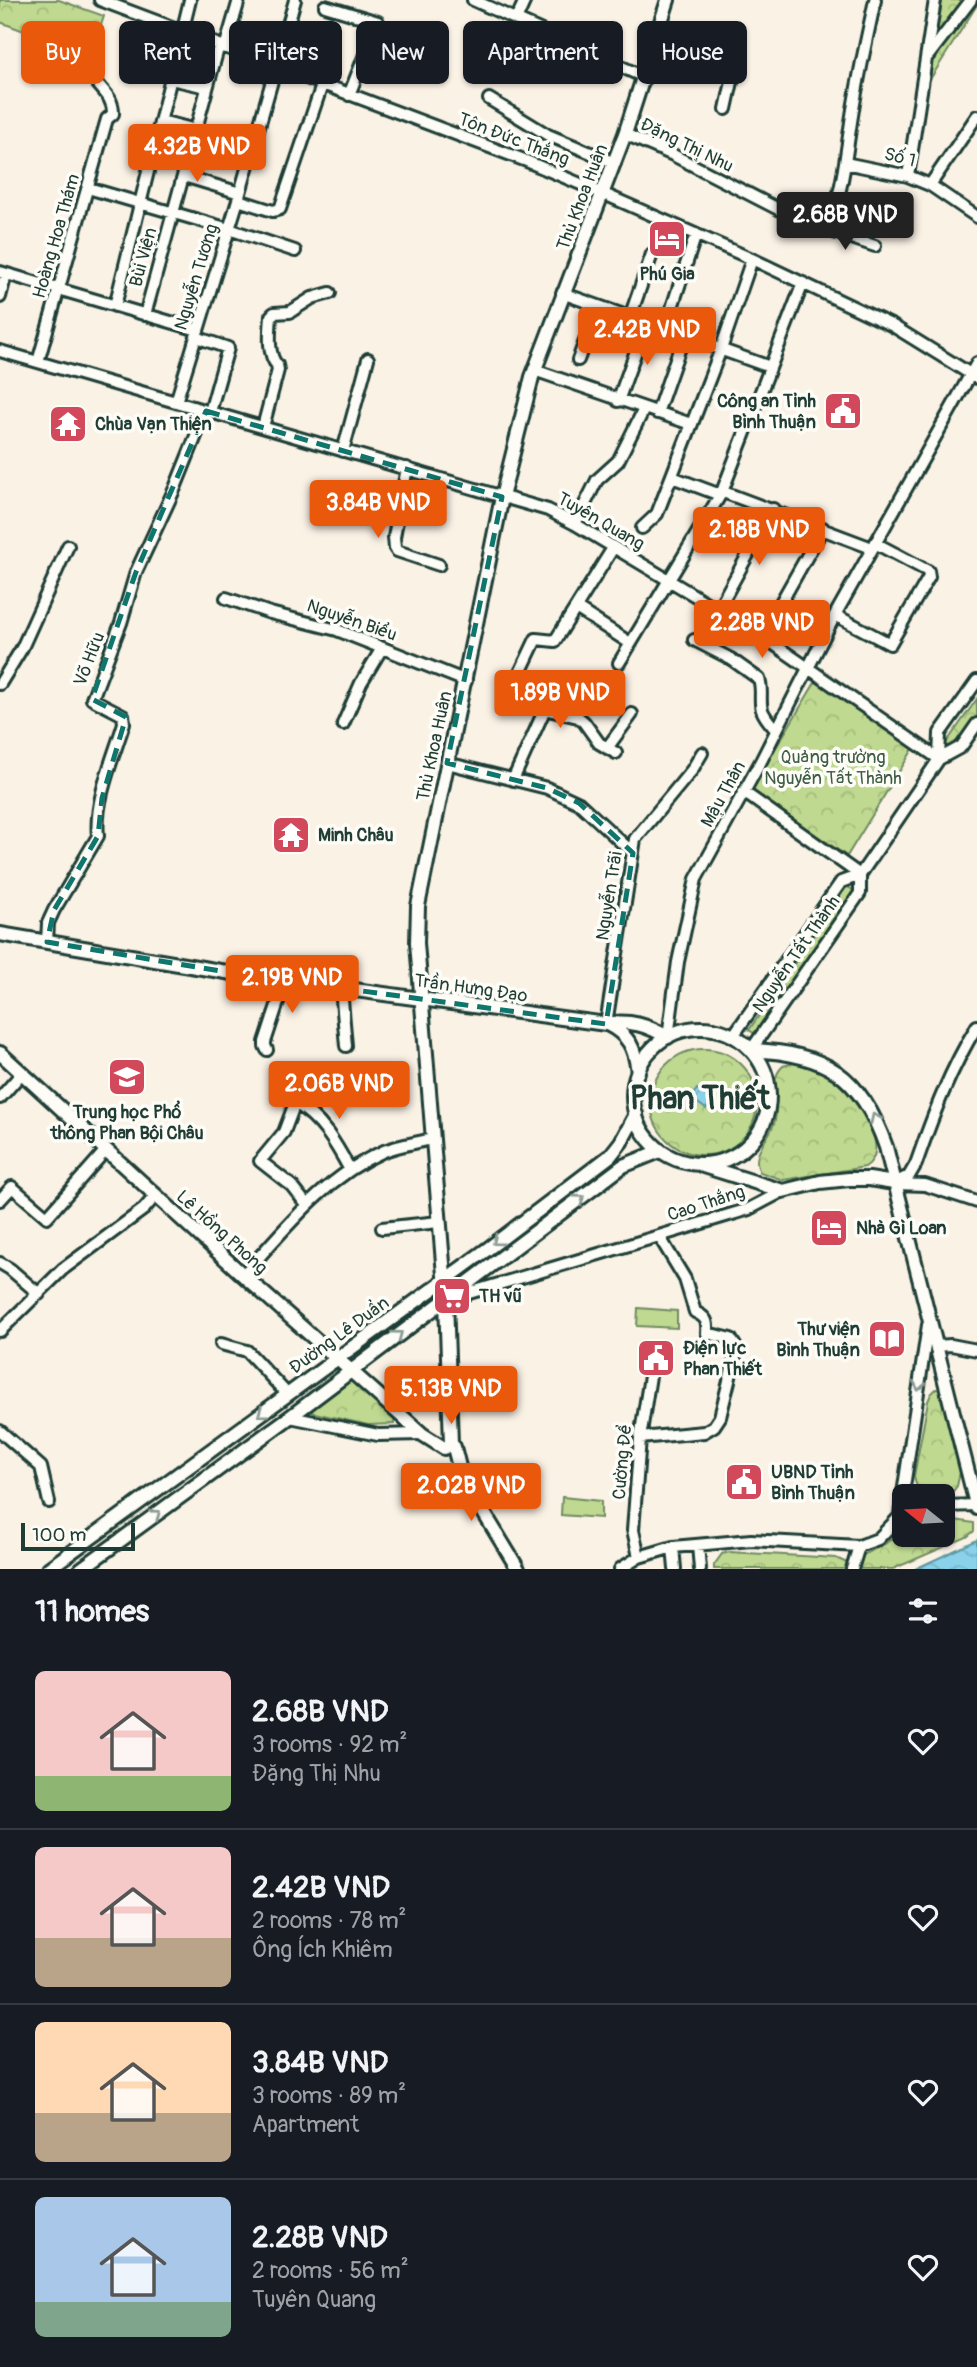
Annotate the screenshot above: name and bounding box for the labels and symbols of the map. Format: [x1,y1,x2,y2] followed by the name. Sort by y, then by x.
[455,108,573,171] street label: Tôn Đức Thắng
[636,113,737,178] street label: Đặng Thị Nhu
[117,124,277,184] pin: 4.32B VND
[552,141,613,254] street label: Thủ Khoa Huân
[882,143,918,172] street label: Số 1
[28,171,85,301] street label: Hoàng Hoa Thám
[765,192,925,252] pin: 2.68B VND
[646,218,688,260] hotel icon: Phú Gia
[169,221,224,333] street label: Nguyễn Tương
[125,225,162,289] street label: Bùi Viện
[639,263,695,286] place label: Phú Gia
[567,308,727,367] pin: 2.42B VND
[717,390,817,434] place label: Công an Tỉnh Bình Thuận
[822,390,864,432] public building icon: Công an Tỉnh Bình Thuận
[47,403,89,445] temple icon: Chùa Vạn Thiện
[95,413,212,436] place label: Chùa Vạn Thiện
[298,480,458,540] pin: 3.84B VND
[553,487,649,556] street label: Tuyên Quang
[679,508,839,567] pin: 2.18B VND
[304,594,400,647] street label: Nguyễn Biểu
[682,600,842,660] pin: 2.28B VND
[69,629,110,689] street label: Võ Hữu
[480,670,640,730] pin: 1.89B VND
[412,689,457,803] street label: Thủ Khoa Huân
[764,746,902,790] park label: Quảng trường Nguyễn Tất Thành
[696,757,751,831] street label: Mậu Thân
[270,814,312,856] temple icon: Minh Châu
[318,824,394,847] place label: Minh Châu
[591,850,628,942] street label: Nguyễn Trãi
[748,891,845,1017] street label: Nguyễn Tất Thành
[212,956,372,1015] pin: 2.19B VND
[413,968,529,1008] street label: Trần Hưng Đạo
[106,1056,148,1098] school or university icon: Trung học Phổ thông Phan Bội Châu
[259,1062,419,1121] pin: 2.06B VND
[630,1078,771,1119] district label: Phan Thiết
[49,1100,204,1145] place label: Trung học Phổ thông Phan Bội Châu
[869,1113,883,1125] one-way arrow
[665,1180,748,1227] street label: Cao Thắng
[171,1185,272,1279] street label: Lê Hồng Phong
[572,1194,585,1207] one-way arrow
[808,1207,850,1249] hotel icon: Nhà Gì Loan
[856,1217,947,1240] place label: Nhà Gì Loan
[492,1233,505,1245] one-way arrow
[431,1275,473,1317] supermarket icon: TH vũ
[478,1285,522,1308] place label: TH vũ
[284,1291,394,1379] street label: Đường Lê Duẩn
[776,1318,860,1362] place label: Thư viện Bình Thuận
[866,1318,908,1360] library icon: Thư viện Bình Thuận
[391,1331,403,1344] one-way arrow
[635,1337,677,1379] public building icon: Điện lực Phan Thiết
[683,1337,763,1381] place label: Điện lực Phan Thiết
[371,1366,531,1426] pin: 5.13B VND
[912,1380,927,1392] one-way arrow
[257,1405,270,1417] one-way arrow
[608,1423,637,1501] street label: Cường Để
[723,1461,765,1503] public building icon: UBND Tỉnh Bình Thuận
[771,1461,855,1505] place label: UBND Tỉnh Bình Thuận
[391,1464,551,1523] pin: 2.02B VND
[892,1484,956,1547] north arrow
[148,1510,161,1523] one-way arrow
[21,1520,135,1552] scale bar

